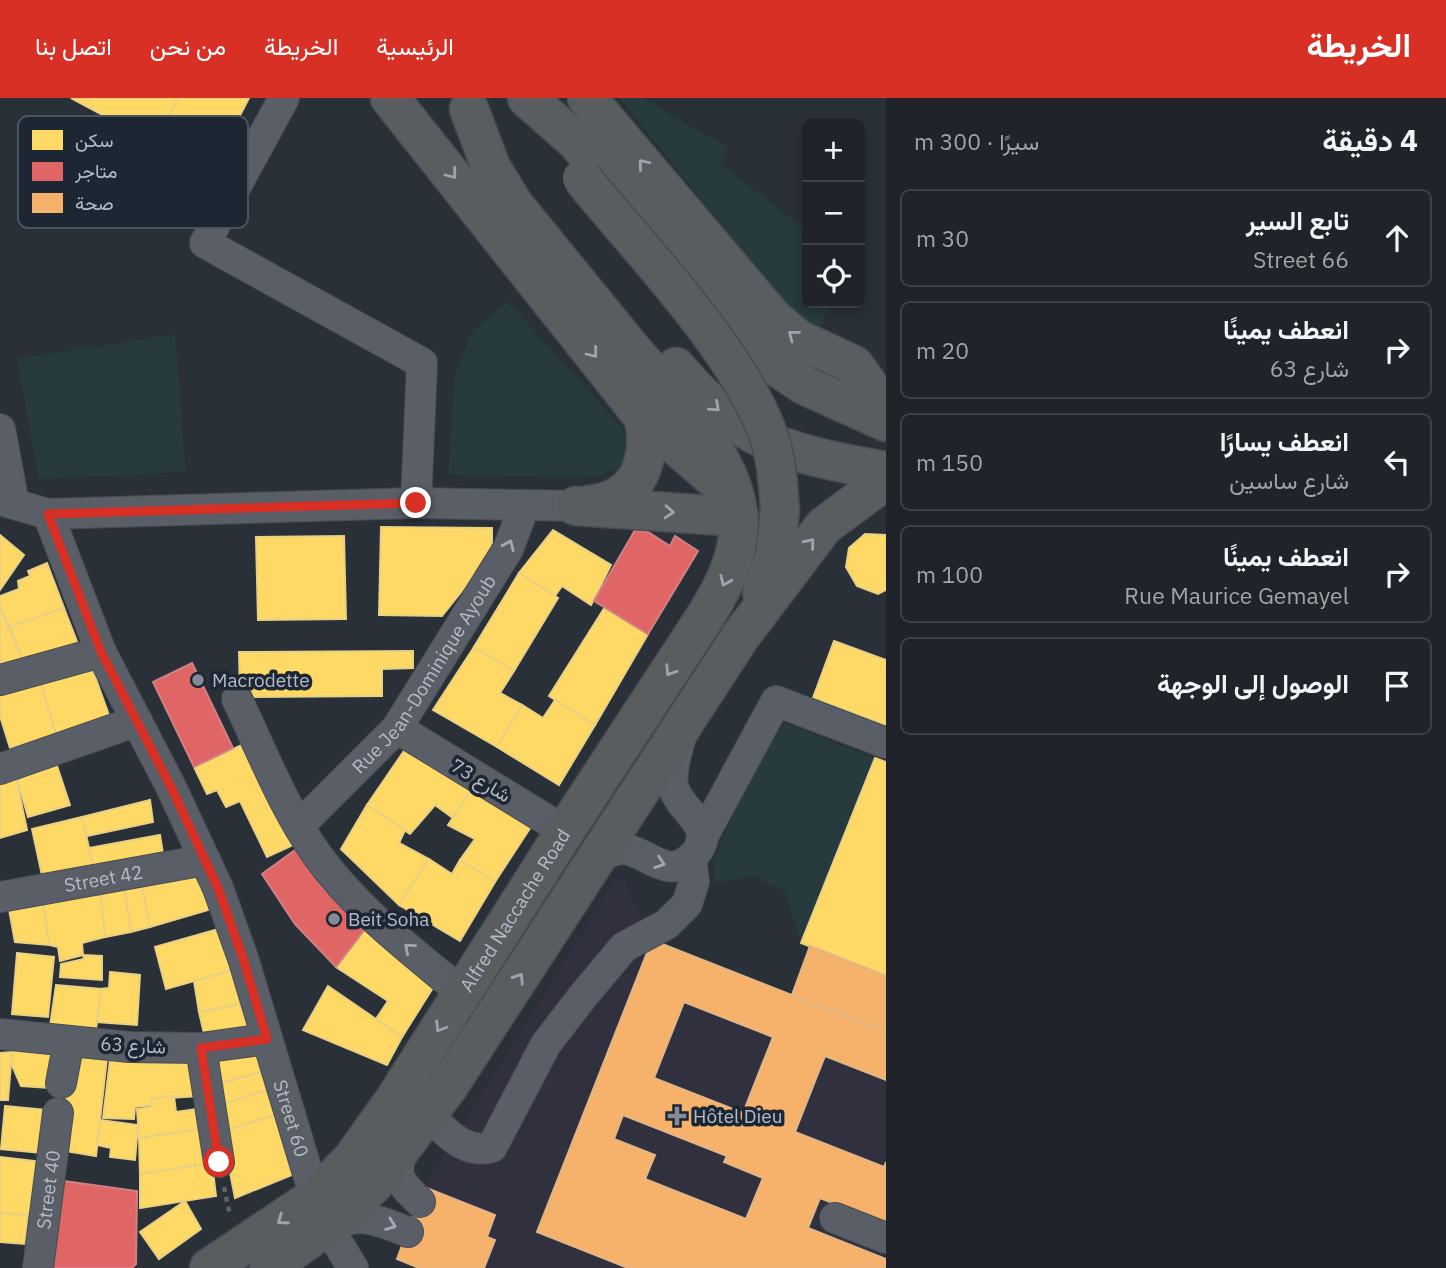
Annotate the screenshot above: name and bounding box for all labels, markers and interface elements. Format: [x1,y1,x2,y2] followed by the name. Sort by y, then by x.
[1307,23,1411,66] text: الخريطة
[35,30,112,62] text: اتصل بنا
[150,30,226,62] text: من نحن
[264,30,338,62] text: الخريطة
[376,30,454,62] text: الرئيسية
[18,116,248,228] legend
[802,119,865,308] map controls
[802,119,865,182] button: +
[1322,120,1418,159] text: 4 دقيقة
[914,126,1039,156] text: سيرًا · 300 m
[75,128,113,152] text: سكن
[74,159,117,183] text: متاجر
[639,160,651,173] one-way arrow
[444,167,457,179] one-way arrow
[802,182,865,245] button: −
[75,191,114,215] text: صحة
[1246,203,1349,237] text: تابع السير
[1378,219,1416,257] icon: ahead
[916,223,969,253] text: 30 m
[1253,244,1349,274] text: Street 66
[802,245,865,308] button: locate
[1223,312,1349,346] text: انعطف يمينًا
[788,330,801,343] one-way arrow
[1378,331,1416,369] icon: right
[916,335,969,365] text: 20 m
[585,345,598,357] one-way arrow
[1270,353,1349,383] text: شارع 63
[707,399,720,411] one-way arrow
[1220,424,1349,458] text: انعطف يسارًا
[1378,443,1416,481] icon: left
[916,447,983,477] text: 150 m
[1229,465,1349,495] text: شارع ساسين
[400,487,431,518] route end
[664,504,675,519] one-way arrow
[801,539,814,551] one-way arrow
[1223,539,1349,573] text: انعطف يمينًا
[501,540,515,552] one-way arrow
[1378,555,1416,593] icon: right
[916,559,983,589] text: 100 m
[347,570,501,778] street label: Rue Jean-Dominique Ayoub
[719,574,733,586] one-way arrow
[1124,580,1349,610] text: Rue Maurice Gemayel
[665,664,678,677] one-way arrow
[1157,666,1349,700] text: الوصول إلى الوجهة
[1378,667,1416,705] icon: arrive
[212,668,310,692] place label: Macrodette
[190,672,206,688] marker: Macrodette
[446,753,515,808] street label: شارع 73
[454,824,575,996] street label: Alfred Naccache Road
[653,855,665,869] one-way arrow
[62,859,145,897] street label: Street 42
[348,907,429,931] place label: Beit Soha
[326,911,342,927] marker: Beit Soha
[404,944,417,956] one-way arrow
[511,972,524,985] one-way arrow
[435,1019,448,1032] one-way arrow
[100,1031,166,1060] street label: شارع 63
[268,1077,314,1160] street label: Street 60
[693,1104,782,1128] place label: Hôtel Dieu
[667,1106,687,1126] marker: Hôtel Dieu
[203,1146,234,1177] route start
[31,1149,65,1231] street label: Street 40
[277,1212,290,1224] one-way arrow
[384,1217,396,1231] one-way arrow

